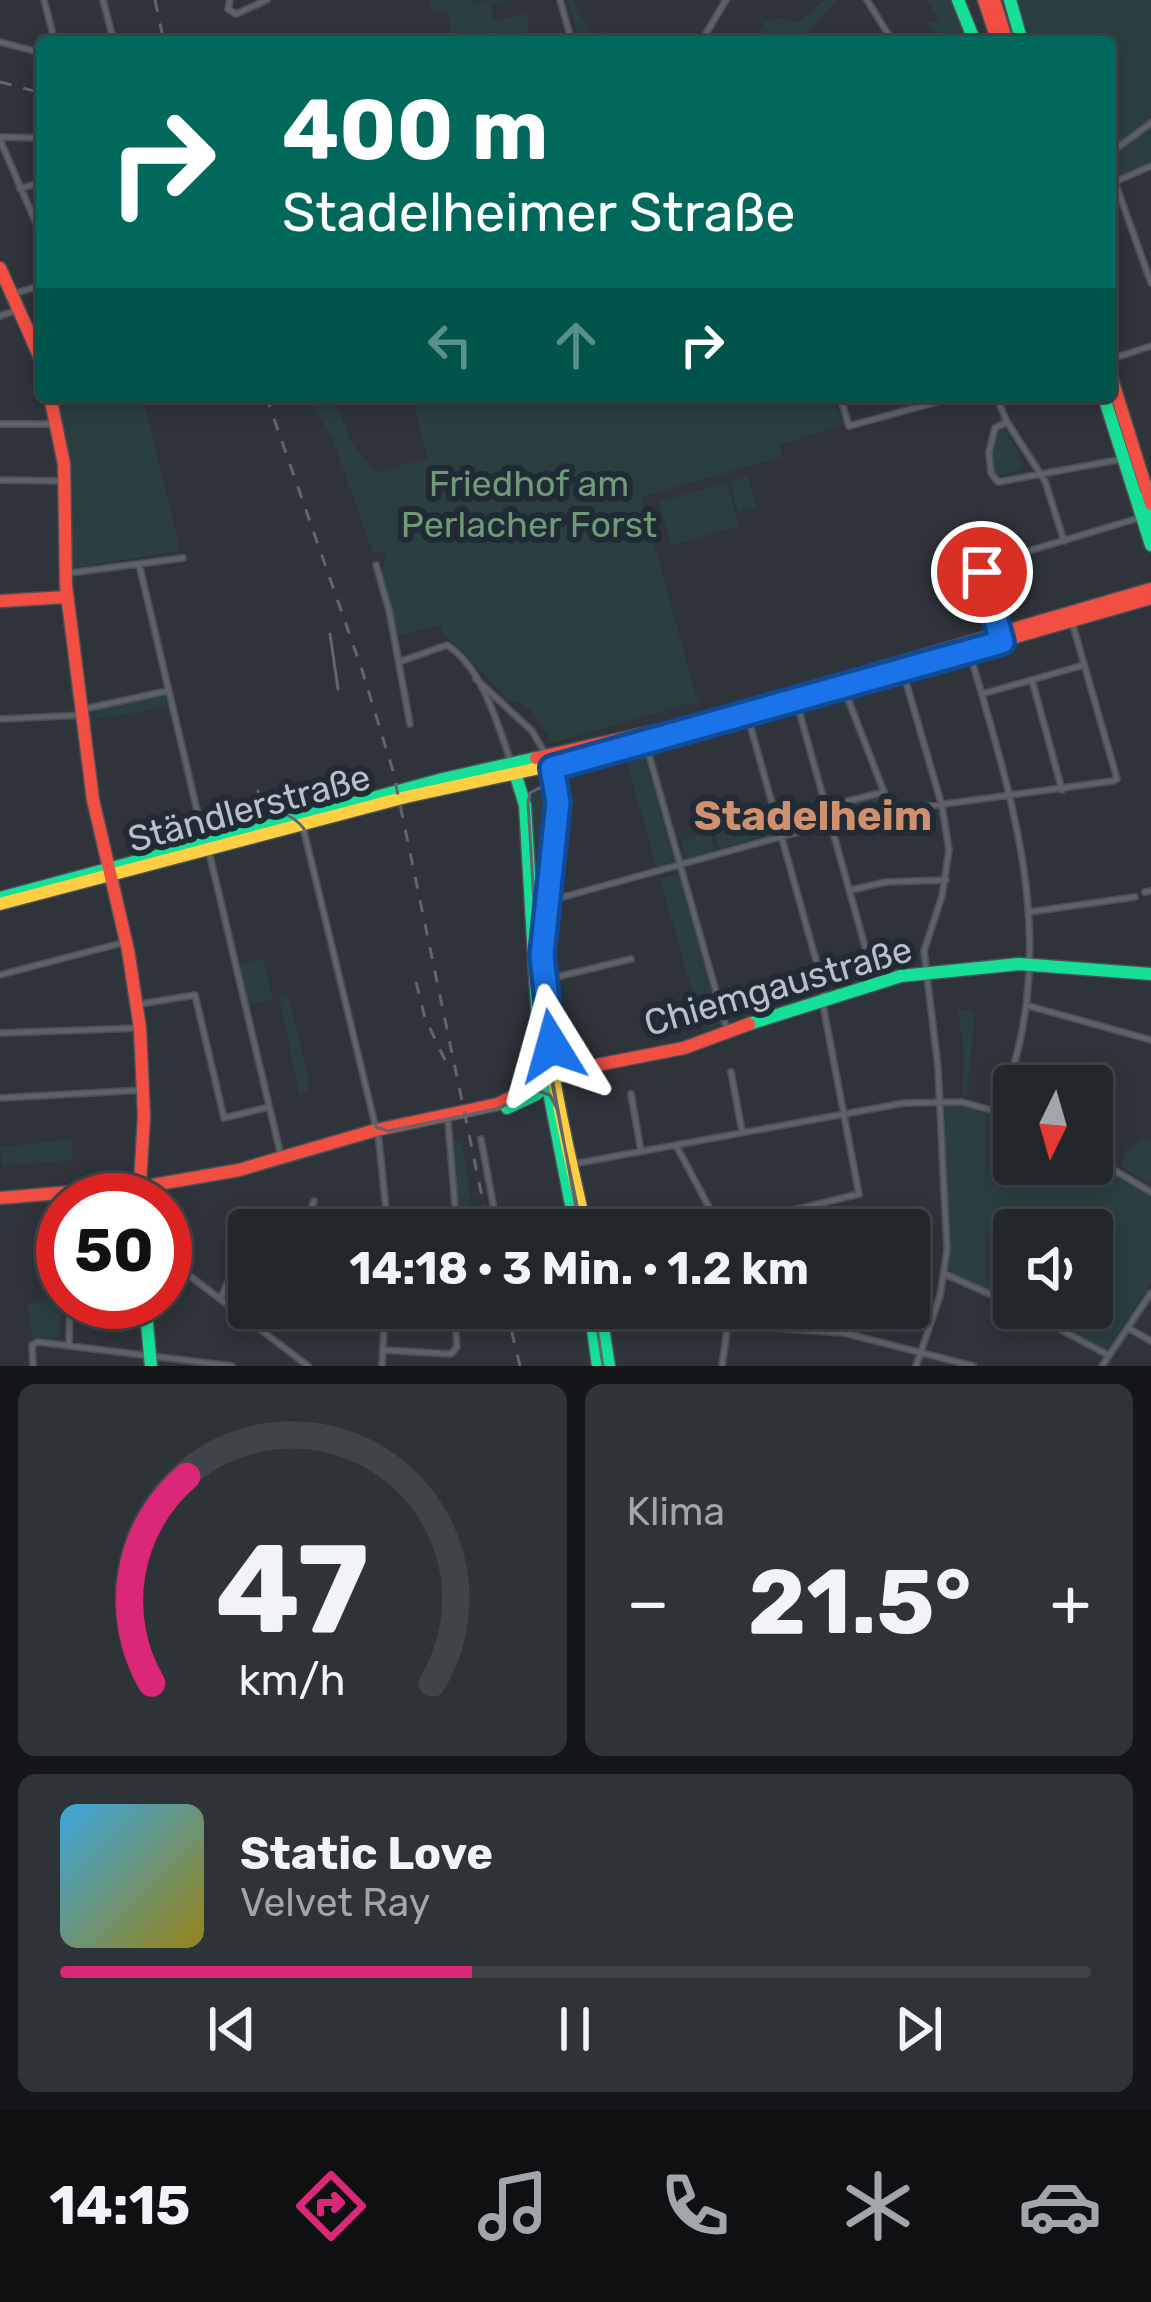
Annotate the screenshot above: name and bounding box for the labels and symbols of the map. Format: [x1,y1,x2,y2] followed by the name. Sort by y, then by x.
[401,462,657,546] park label: Friedhof am Perlacher Forst
[931,521,1033,623] pin
[123,755,375,861] street label: Ständlerstraße
[694,791,932,841] district label: Stadelheim
[639,927,917,1045] street label: Chiemgaustraße
[489,983,615,1109] position arrow
[993,1065,1113,1185] north arrow
[36,1173,192,1329] speed limit sign: 50

